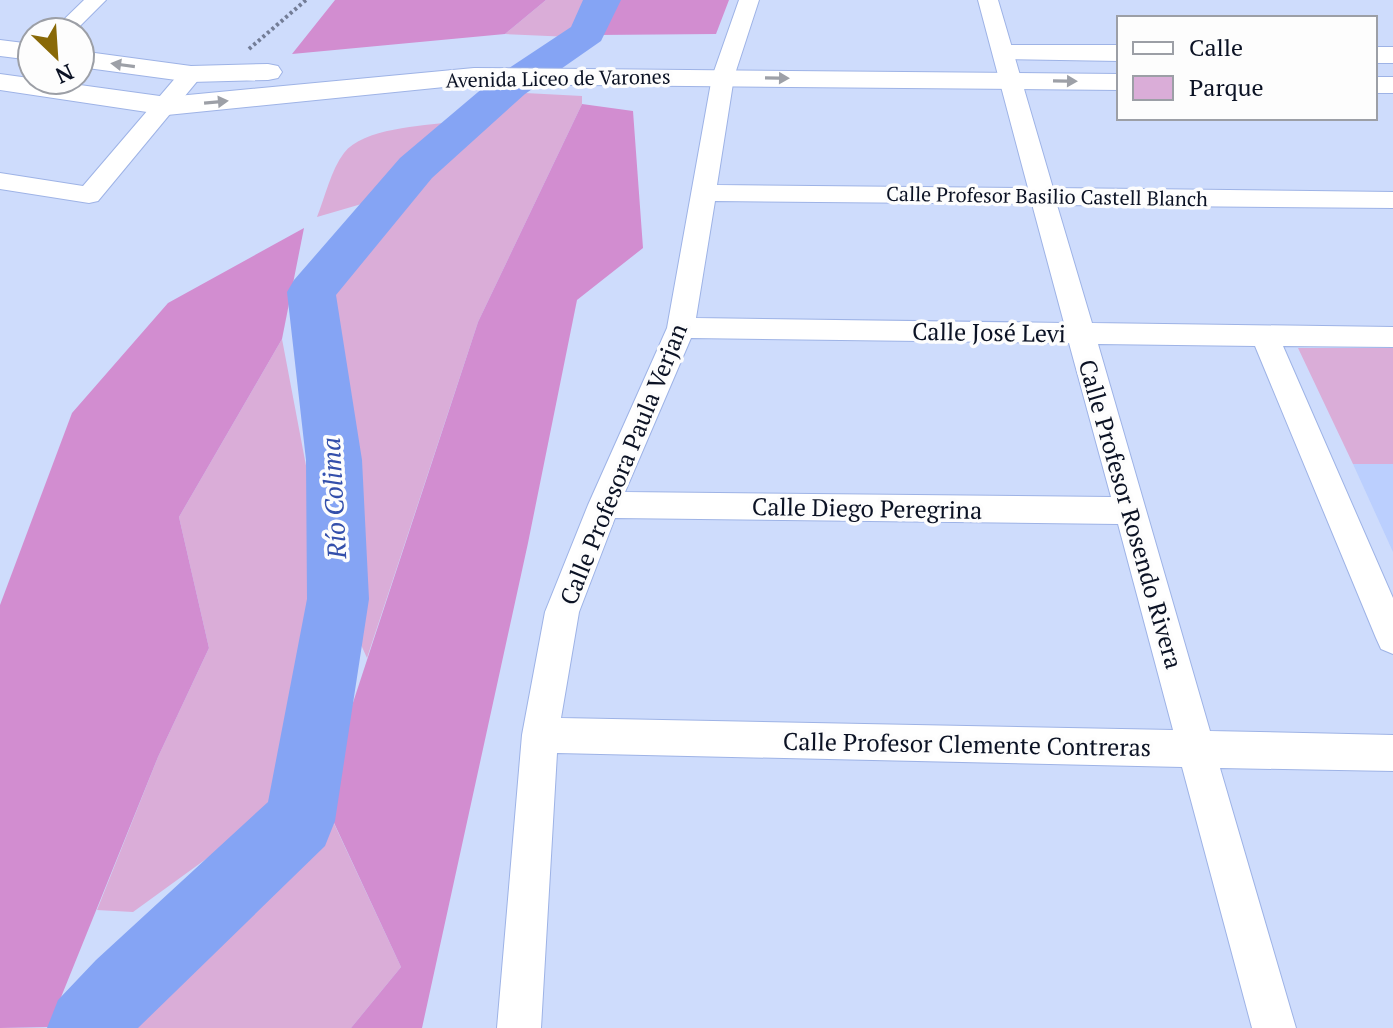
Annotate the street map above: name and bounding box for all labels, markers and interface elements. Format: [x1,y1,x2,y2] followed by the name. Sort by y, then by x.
[16,16,96,96] north arrow
[1117,16,1377,120] legend
[1189,31,1243,63] text: Calle
[51,58,78,91] text: N
[111,58,136,71] one-way arrow
[445,63,671,93] street label: Avenida Liceo de Varones
[1189,71,1264,103] text: Parque
[765,72,790,84] one-way arrow
[1053,75,1078,87] one-way arrow
[204,96,229,109] one-way arrow
[886,180,1208,212] street label: Calle Profesor Basilio Castell Blanch
[912,315,1066,349] street label: Calle José Levi
[552,319,694,609] street label: Calle Profesora Paula Verjan
[1071,356,1191,672] street label: Calle Profesor Rosendo Rivera
[313,436,353,561] water label: Río Colima
[752,490,982,526] street label: Calle Diego Peregrina
[783,725,1151,763] street label: Calle Profesor Clemente Contreras

